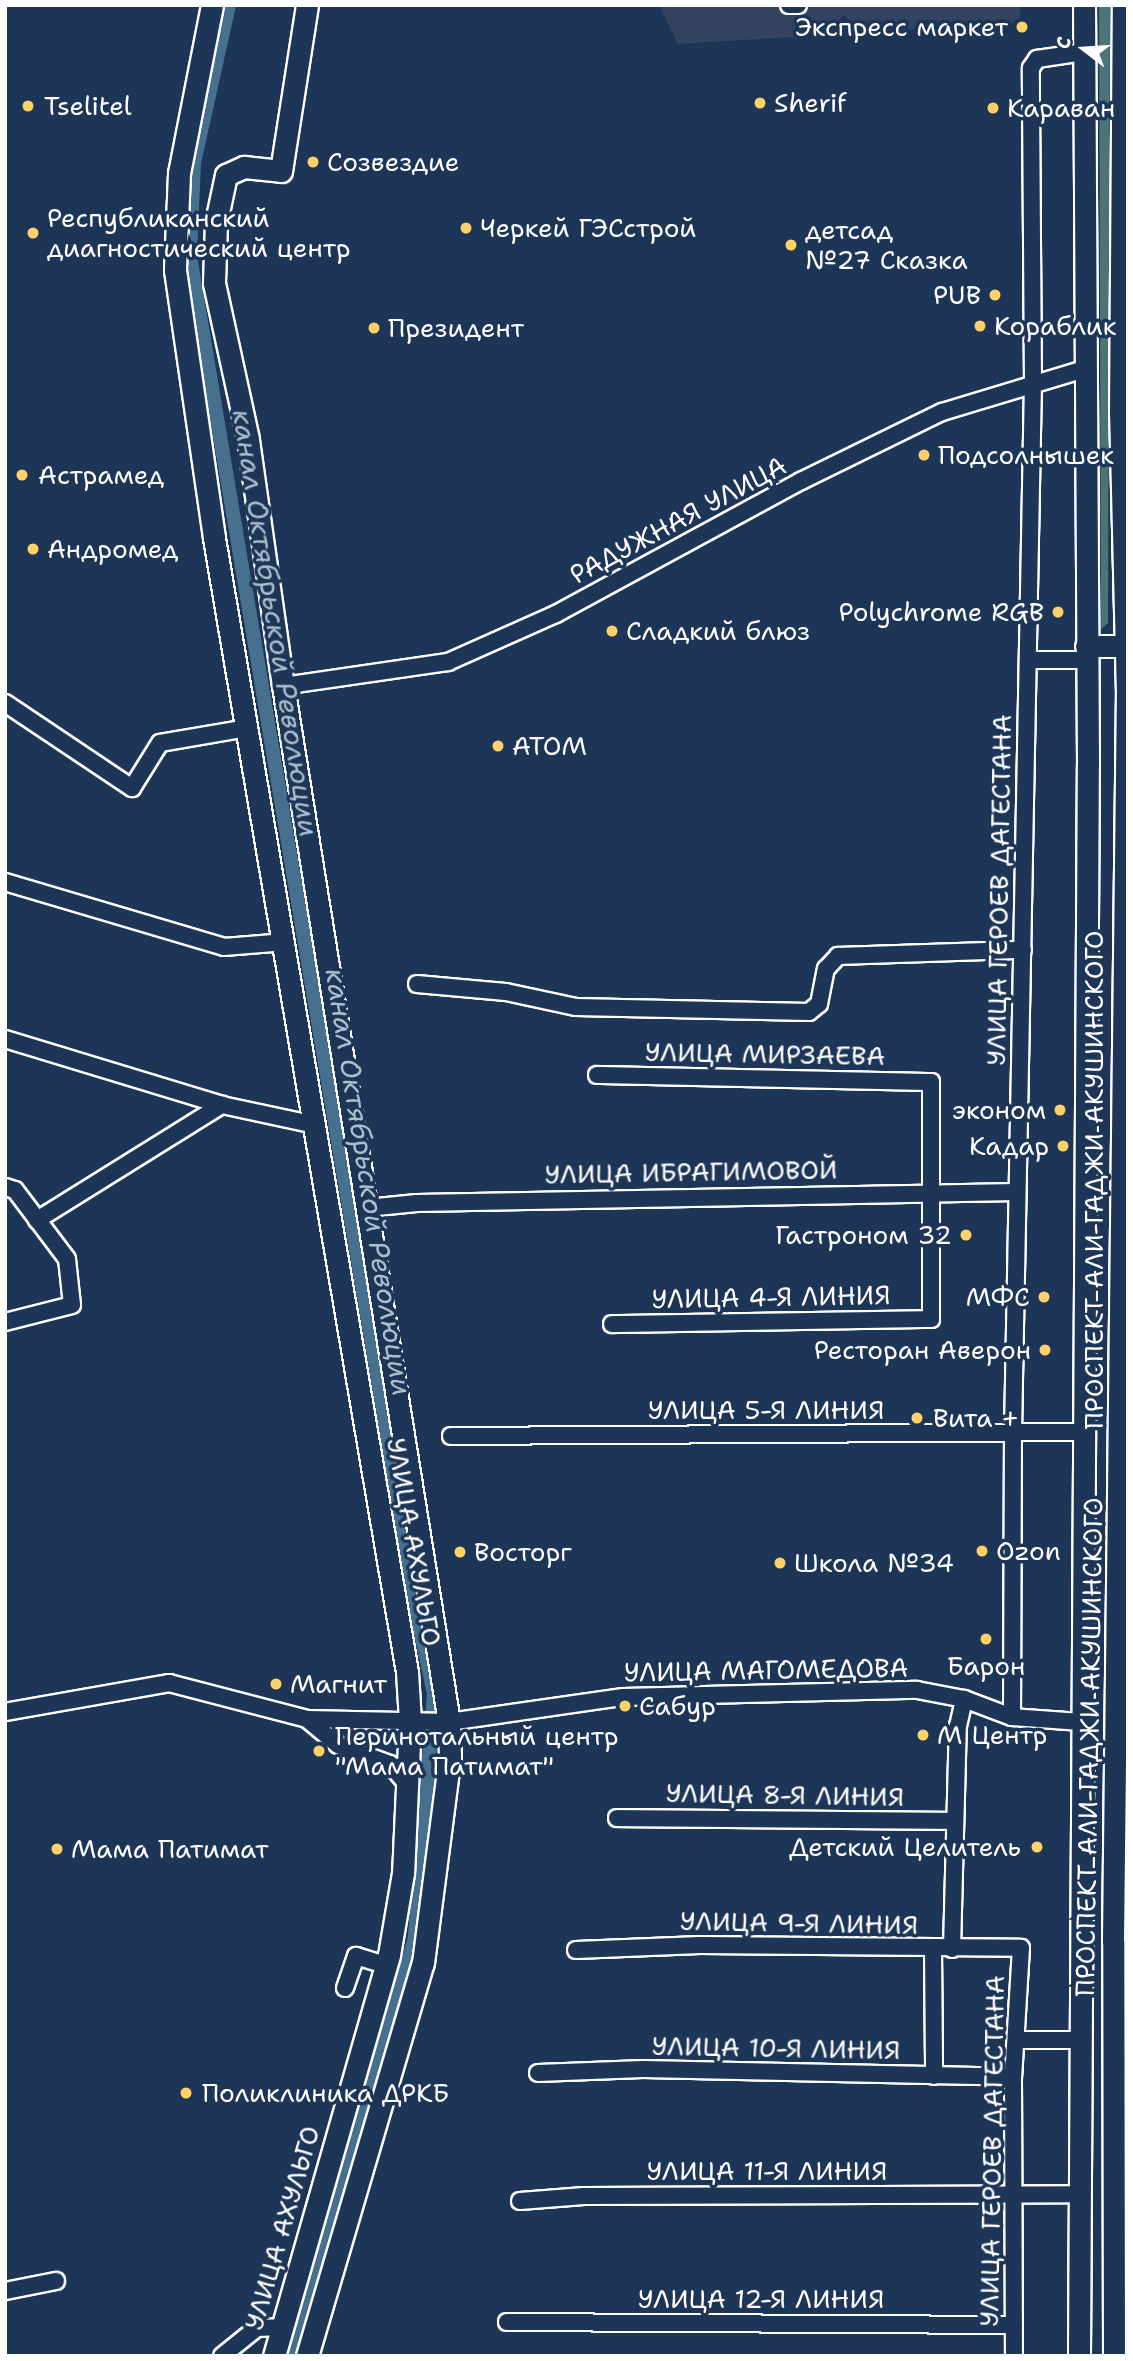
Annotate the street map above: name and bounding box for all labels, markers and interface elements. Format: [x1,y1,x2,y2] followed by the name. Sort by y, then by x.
[795,11,1008,43] place label: Экспресс маркет
[1049,14,1119,84] north arrow
[1014,19,1030,35] marker: Экспресс маркет
[1050,33,1077,52] text: С
[774,87,846,119] place label: Sherif
[44,90,132,122] place label: Tselitel
[1007,92,1115,124] place label: Караван
[752,95,768,111] marker: Sherif
[18,96,38,116] marker: Tselitel
[985,100,1001,116] marker: Караван
[327,146,459,178] place label: Созвездие
[305,154,321,170] marker: Созвездие
[47,202,351,264] place label: Республиканский диагностический центр
[480,212,696,244] place label: Черкей ГЭСстрой
[805,214,968,276] place label: детсад №27 Сказка
[458,220,474,236] marker: Черкей ГЭСстрой
[25,225,41,241] marker: Республиканский диагностический центр
[783,237,799,253] marker: детсад №27 Сказка
[933,279,981,311] place label: PUB
[987,287,1003,303] marker: PUB
[994,310,1117,342] place label: Кораблик
[388,312,524,344] place label: Президент
[972,318,988,334] marker: Кораблик
[366,320,382,336] marker: Президент
[226,407,326,839] water label: канал Октябрьской Революции
[938,439,1114,471] place label: Подсолнышек
[916,447,932,463] marker: Подсолнышек
[564,450,792,590] street label: РАДУЖНАЯ УЛИЦА
[38,459,164,491] place label: Астрамед
[12,465,32,485] marker: Астрамед
[47,533,178,565] place label: Андромед
[25,541,41,557] marker: Андромед
[839,596,1044,628] place label: Polychrome RGB
[1050,604,1066,620] marker: Polychrome RGB
[626,615,810,647] place label: Сладкий блюз
[604,623,620,639] marker: Сладкий блюз
[980,714,1018,1066] street label: УЛИЦА ГЕРОЕВ ДАГЕСТАНА
[512,730,587,762] place label: АТОМ
[490,738,506,754] marker: АТОМ
[1078,930,1110,1430] street label: ПРОСПЕКТ АЛИ-ГАДЖИ АКУШИНСКОГО
[319,966,419,1398] water label: канал Октябрьской Революции
[645,1036,885,1072] street label: УЛИЦА МИРЗАЕВА
[952,1094,1046,1126] place label: эконом
[1052,1102,1068,1118] marker: эконом
[969,1130,1049,1162] place label: Кадар
[1055,1138,1071,1154] marker: Кадар
[544,1154,838,1190] street label: УЛИЦА ИБРАГИМОВОЙ
[775,1219,952,1251] place label: Гастроном 32
[958,1227,974,1243] marker: Гастроном 32
[651,1279,891,1315] street label: УЛИЦА 4-Я ЛИНИЯ
[966,1281,1030,1313] place label: МФС
[1036,1289,1052,1305] marker: МФС
[814,1334,1031,1366] place label: Ресторан Аверон
[1037,1342,1053,1358] marker: Ресторан Аверон
[648,1394,884,1426] street label: УЛИЦА 5-Я ЛИНИЯ
[933,1402,1019,1434] place label: Вита +
[907,1408,927,1428] marker: Вита +
[380,1435,448,1649] street label: УЛИЦА АХУЛЬГО
[1069,1497,1109,1997] street label: ПРОСПЕКТ АЛИ-ГАДЖИ АКУШИНСКОГО
[996,1535,1061,1567] place label: Ozon
[474,1536,572,1568] place label: Восторг
[974,1543,990,1559] marker: Ozon
[452,1544,468,1560] marker: Восторг
[794,1547,954,1579] place label: Школа №34
[772,1555,788,1571] marker: Школа №34
[978,1631,994,1647] marker: Барон
[947,1650,1025,1682] place label: Барон
[623,1652,909,1688] street label: УЛИЦА МАГОМЕДОВА
[290,1668,387,1700] place label: Магнит
[268,1676,284,1692] marker: Магнит
[639,1690,716,1722] place label: Сабур
[617,1698,633,1714] marker: Сабур
[937,1719,1047,1751] place label: М Центр
[335,1720,619,1782] place label: Перинотальный центр "Мама Патимат"
[915,1727,931,1743] marker: М Центр
[309,1741,329,1761] marker: Перинотальный центр "Мама Патимат"
[666,1777,904,1813] street label: УЛИЦА 8-Я ЛИНИЯ
[789,1831,1021,1863] place label: Детский Целитель
[71,1833,268,1865] place label: Мама Патимат
[1027,1837,1047,1857] marker: Детский Целитель
[49,1841,65,1857] marker: Мама Патимат
[680,1905,918,1941] street label: УЛИЦА 9-Я ЛИНИЯ
[973,1975,1011,2327] street label: УЛИЦА ГЕРОЕВ ДАГЕСТАНА
[651,2030,901,2066] street label: УЛИЦА 10-Я ЛИНИЯ
[202,2077,449,2109] place label: Поликлиника ДРКБ
[176,2083,196,2103] marker: Поликлиника ДРКБ
[238,2122,326,2334] street label: УЛИЦА АХУЛЬГО
[647,2155,887,2187] street label: УЛИЦА 11-Я ЛИНИЯ
[638,2283,884,2315] street label: УЛИЦА 12-Я ЛИНИЯ

